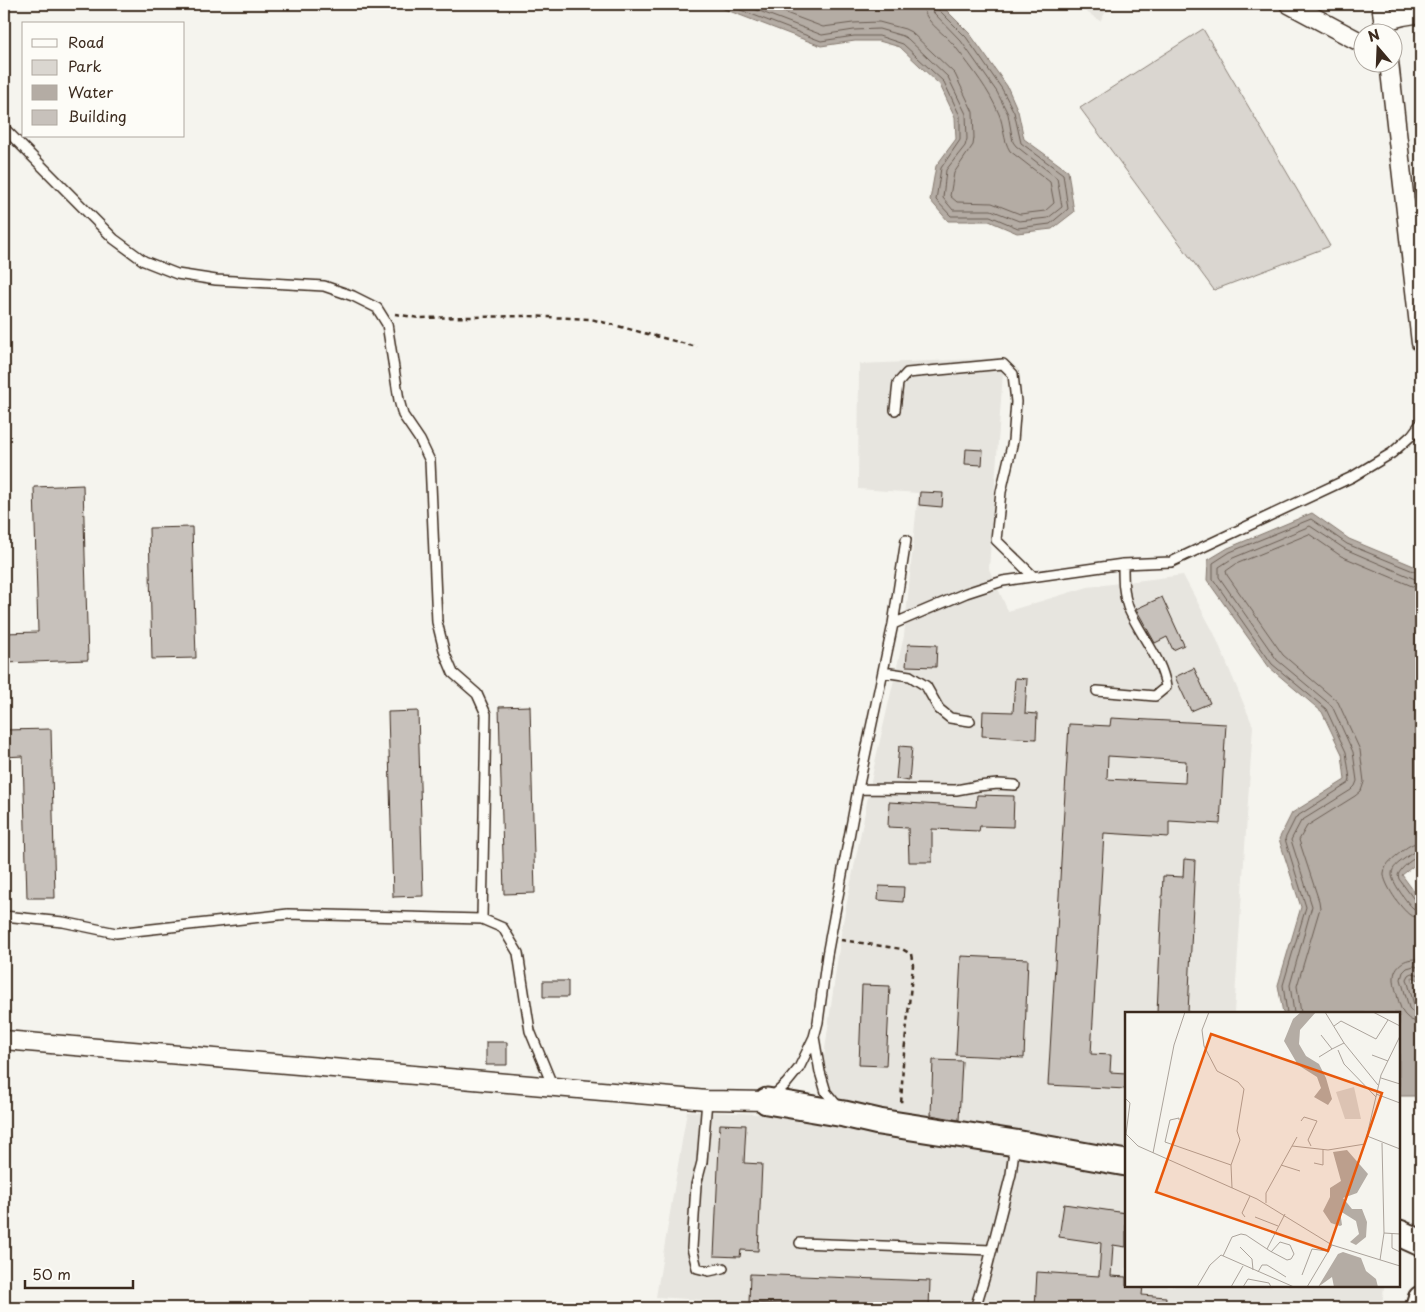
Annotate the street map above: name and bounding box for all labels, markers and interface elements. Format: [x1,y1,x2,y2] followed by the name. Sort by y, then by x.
[22,22,185,138] legend
[1352,22,1402,72] north arrow
[1365,24,1382,47] text: N
[68,30,104,53] text: Road
[68,54,102,77] text: Park
[68,80,113,103] text: Water
[68,104,127,127] text: Building
[1125,1012,1400,1287] inset map
[25,1257,132,1289] scale bar
[32,1262,71,1285] text: 50 m

